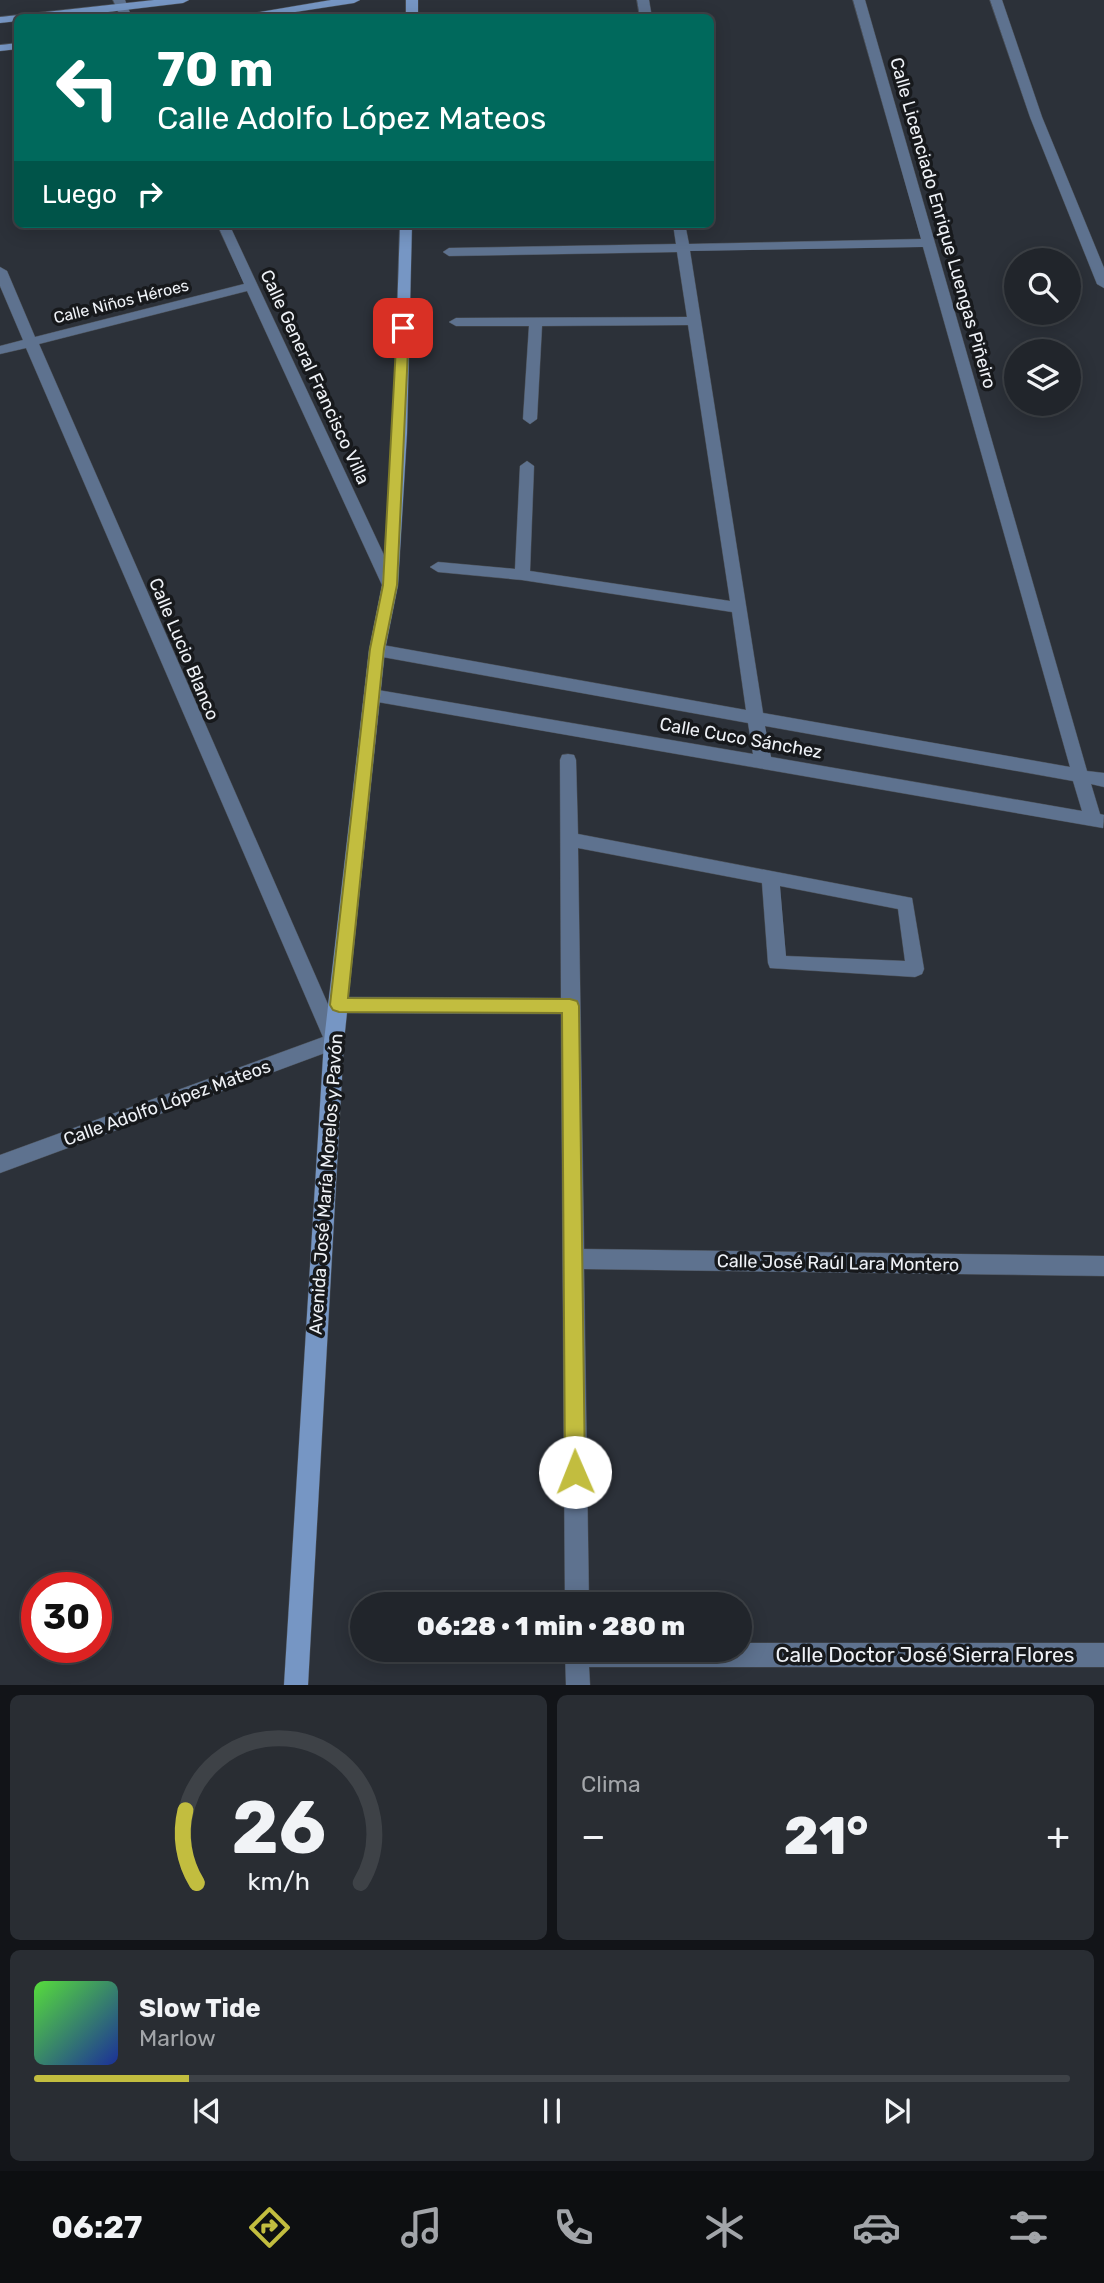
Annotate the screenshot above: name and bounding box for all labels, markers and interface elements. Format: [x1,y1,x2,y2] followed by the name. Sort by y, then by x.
[157,40,274,98] text: 70 m
[42,42,133,133] icon: left
[885,55,1001,391] street label: Calle Licenciado Enrique Luengas Piñeiro
[157,99,546,137] text: Calle Adolfo López Mateos
[131,175,169,213] icon: right
[42,179,117,210] text: Luego
[1004,248,1081,416] map controls
[1004,248,1081,325] button: search
[256,266,374,488] street label: Calle General Francisco Villa
[52,275,191,327] street label: Calle Niños Héroes
[373,298,433,358] pin
[384,309,422,347] icon: arrive
[1004,339,1081,416] button: layers
[144,575,224,723] street label: Calle Lucio Blanco
[658,713,824,763] street label: Calle Cuco Sánchez
[305,1033,347,1335] street label: Avenida José María Morelos y Pavón
[60,1055,274,1151] street label: Calle Adolfo López Mateos
[717,1250,959,1276] street label: Calle José Raúl Lara Montero
[538,1435,612,1509] position arrow
[21,1572,112,1663] speed limit sign: 30
[417,1611,685,1642] text: 06:28 · 1 min · 280 m
[776,1642,1074,1667] street label: Calle Doctor José Sierra Flores
[581,1770,641,1798] text: Clima
[231,1786,326,1872] text: 26
[784,1805,868,1867] text: 21°
[581,1813,606,1859] text: −
[1046,1813,1070,1859] text: +
[247,1867,310,1896] text: km/h
[139,1993,261,2024] text: Slow Tide
[139,2024,216,2052] text: Marlow
[188,2092,226,2130] icon: previous
[533,2092,571,2130] icon: pause
[878,2092,916,2130] icon: next
[245,2203,294,2252] icon: directions
[397,2203,446,2252] icon: music
[549,2203,598,2252] icon: phone
[700,2203,749,2252] icon: climate
[852,2203,901,2252] icon: car
[1004,2203,1053,2252] icon: filters
[51,2208,142,2246] text: 06:27

